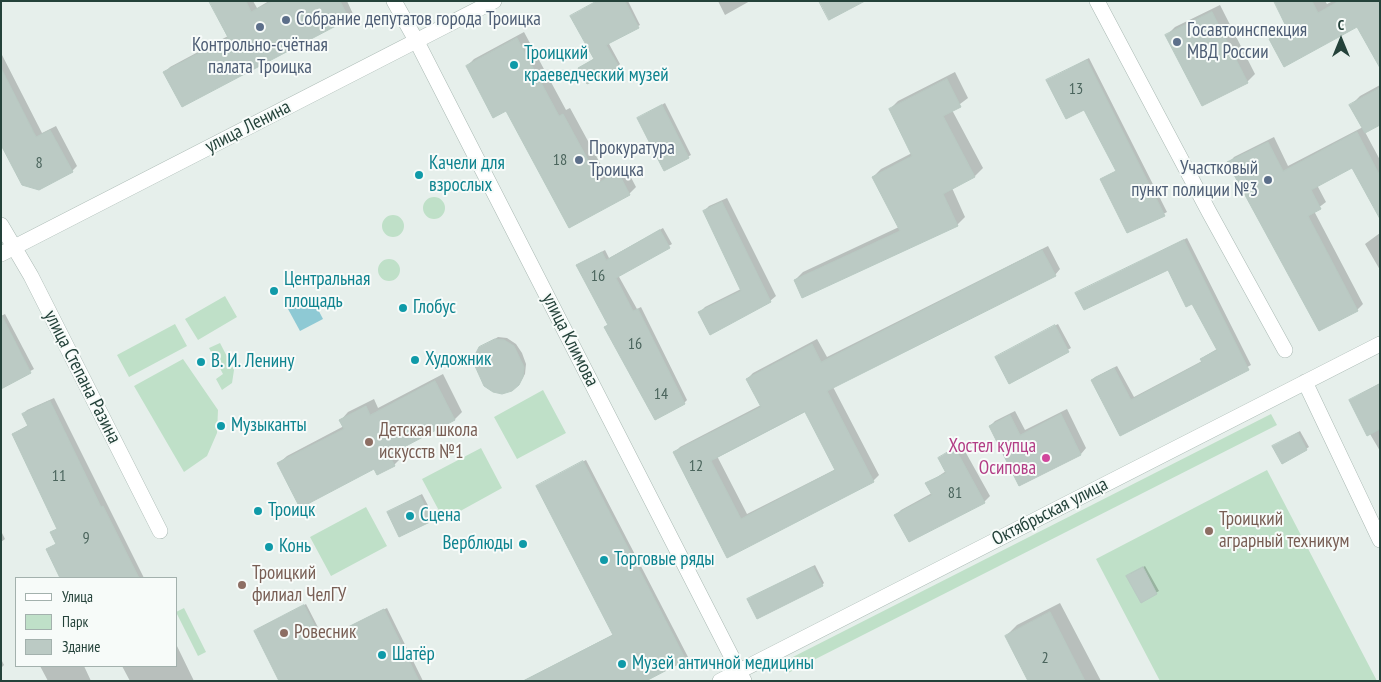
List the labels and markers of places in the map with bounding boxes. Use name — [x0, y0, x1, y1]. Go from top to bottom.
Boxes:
place label: Собрание депутатов города Троицка — [296, 9, 541, 31]
marker: Собрание депутатов города Троицка — [280, 14, 292, 26]
place label: Госавтоинспекция МВД России — [1187, 20, 1307, 64]
marker: Контрольно-счётная палата Троицка — [254, 21, 266, 33]
place label: Контрольно-счётная палата Троицка — [192, 35, 328, 79]
marker: Госавтоинспекция МВД России — [1171, 36, 1183, 48]
place label: Троицкий краеведческий музей — [524, 43, 669, 87]
marker: Троицкий краеведческий музей — [508, 59, 520, 71]
place label: Прокуратура Троицка — [589, 138, 675, 182]
place label: Качели для взрослых — [429, 153, 505, 197]
marker: Прокуратура Троицка — [573, 154, 585, 166]
place label: Участковый пункт полиции №3 — [1131, 158, 1258, 202]
marker: Качели для взрослых — [413, 169, 425, 181]
marker: Участковый пункт полиции №3 — [1262, 174, 1274, 186]
place label: Центральная площадь — [284, 269, 370, 313]
marker: Центральная площадь — [268, 285, 280, 297]
place label: Глобус — [413, 297, 456, 319]
marker: Глобус — [397, 302, 409, 314]
place label: Художник — [425, 349, 491, 371]
place label: В. И. Ленину — [211, 351, 294, 373]
marker: Художник — [409, 354, 421, 366]
marker: В. И. Ленину — [195, 356, 207, 368]
place label: Музыканты — [231, 415, 307, 437]
marker: Музыканты — [215, 420, 227, 432]
place label: Детская школа искусств №1 — [379, 420, 478, 464]
marker: Детская школа искусств №1 — [363, 436, 375, 448]
place label: Хостел купца Осипова — [949, 436, 1036, 480]
marker: Хостел купца Осипова — [1040, 452, 1052, 464]
place label: Троицк — [268, 500, 315, 522]
marker: Троицк — [252, 505, 264, 517]
place label: Сцена — [420, 505, 461, 527]
place label: Троицкий аграрный техникум — [1219, 509, 1349, 553]
marker: Сцена — [404, 510, 416, 522]
marker: Троицкий аграрный техникум — [1203, 525, 1215, 537]
place label: Верблюды — [442, 533, 513, 555]
place label: Конь — [279, 536, 311, 558]
marker: Верблюды — [517, 538, 529, 550]
marker: Конь — [263, 541, 275, 553]
place label: Торговые ряды — [614, 549, 715, 571]
marker: Торговые ряды — [598, 554, 610, 566]
place label: Троицкий филиал ЧелГУ — [252, 563, 346, 607]
marker: Троицкий филиал ЧелГУ — [236, 579, 248, 591]
place label: Ровесник — [294, 622, 356, 644]
marker: Ровесник — [278, 627, 290, 639]
place label: Шатёр — [392, 644, 435, 666]
marker: Шатёр — [376, 649, 388, 661]
place label: Музей античной медицины — [632, 653, 814, 675]
marker: Музей античной медицины — [616, 658, 628, 670]

